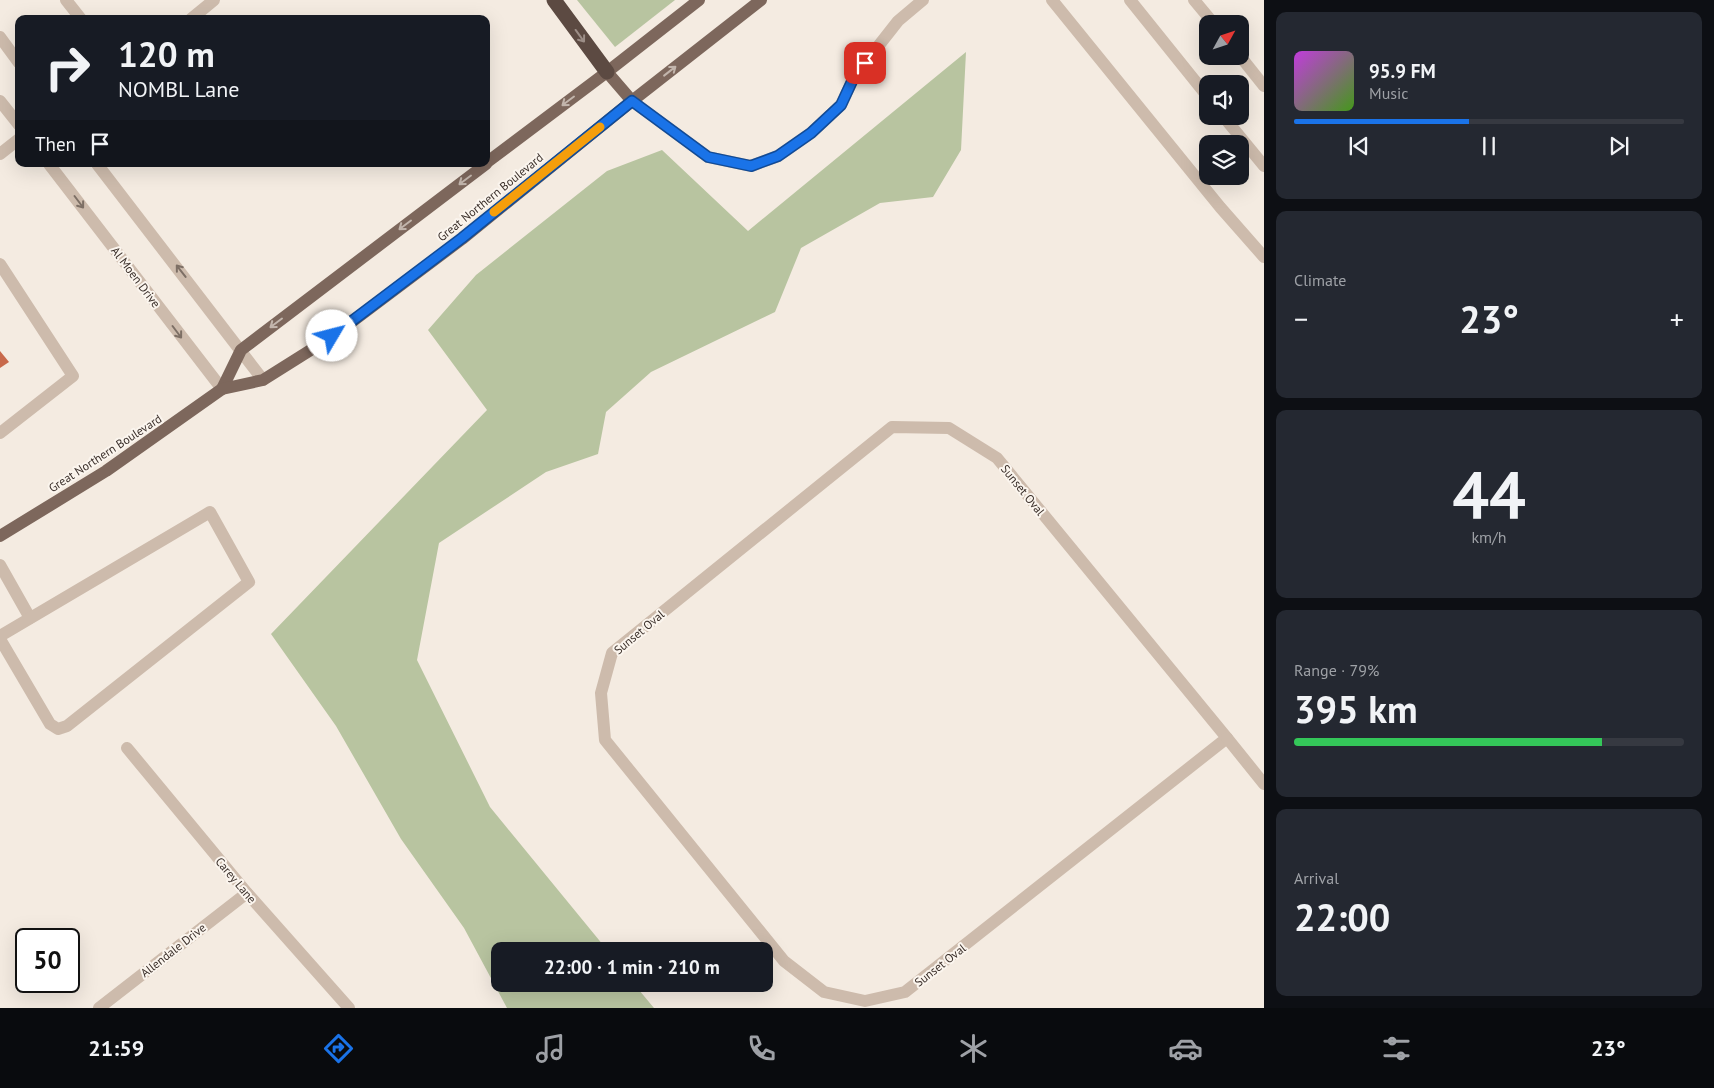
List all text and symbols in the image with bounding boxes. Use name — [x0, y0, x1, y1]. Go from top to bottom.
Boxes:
north arrow — [1199, 15, 1249, 65]
map controls — [1199, 15, 1249, 185]
one-way arrow — [575, 29, 586, 42]
text: 120 m — [118, 31, 215, 77]
icon: right — [35, 35, 100, 100]
pin — [844, 42, 886, 84]
icon: arrive — [851, 49, 879, 77]
text: 95.9 FM — [1369, 59, 1436, 83]
one-way arrow — [663, 66, 677, 76]
text: NOMBL Lane — [118, 75, 240, 103]
button: sound — [1199, 75, 1249, 125]
text: Music — [1369, 83, 1409, 103]
one-way arrow — [561, 96, 575, 106]
icon: arrive — [86, 130, 114, 158]
text: Then — [35, 132, 76, 156]
icon: previous — [1345, 132, 1373, 160]
icon: pause — [1475, 132, 1503, 160]
icon: next — [1605, 132, 1633, 160]
button: layers — [1199, 135, 1249, 185]
street label: Great Northern Boulevard — [434, 150, 546, 244]
one-way arrow — [459, 174, 472, 185]
one-way arrow — [74, 195, 85, 208]
one-way arrow — [398, 220, 412, 230]
street label: Al Moen Drive — [108, 244, 164, 310]
one-way arrow — [175, 265, 186, 278]
text: Climate — [1294, 270, 1346, 290]
text: 23° — [1459, 294, 1519, 343]
text: − — [1294, 300, 1308, 337]
text: + — [1670, 300, 1684, 337]
position arrow — [305, 309, 357, 361]
one-way arrow — [270, 318, 283, 329]
one-way arrow — [172, 325, 183, 338]
street label: Great Northern Boulevard — [46, 411, 164, 495]
text: 44 — [1452, 452, 1526, 536]
street label: Sunset Oval — [998, 462, 1048, 519]
text: km/h — [1471, 527, 1507, 547]
street label: Sunset Oval — [611, 606, 668, 657]
text: Range · 79% — [1294, 660, 1379, 680]
text: 395 km — [1294, 684, 1418, 733]
street label: Carey Lane — [212, 854, 260, 906]
text: Arrival — [1294, 868, 1339, 888]
text: 22:00 — [1294, 892, 1390, 941]
street label: Allendale Drive — [137, 920, 209, 980]
speed limit sign: 50 — [15, 928, 80, 993]
street label: Sunset Oval — [911, 940, 969, 990]
text: 22:00 · 1 min · 210 m — [544, 955, 720, 979]
icon: directions — [321, 1031, 356, 1066]
icon: music — [533, 1031, 568, 1066]
icon: phone — [744, 1031, 779, 1066]
icon: climate — [956, 1031, 991, 1066]
icon: car — [1168, 1031, 1203, 1066]
icon: filters — [1379, 1031, 1414, 1066]
text: 21:59 — [88, 1034, 144, 1062]
text: 23° — [1591, 1034, 1626, 1062]

